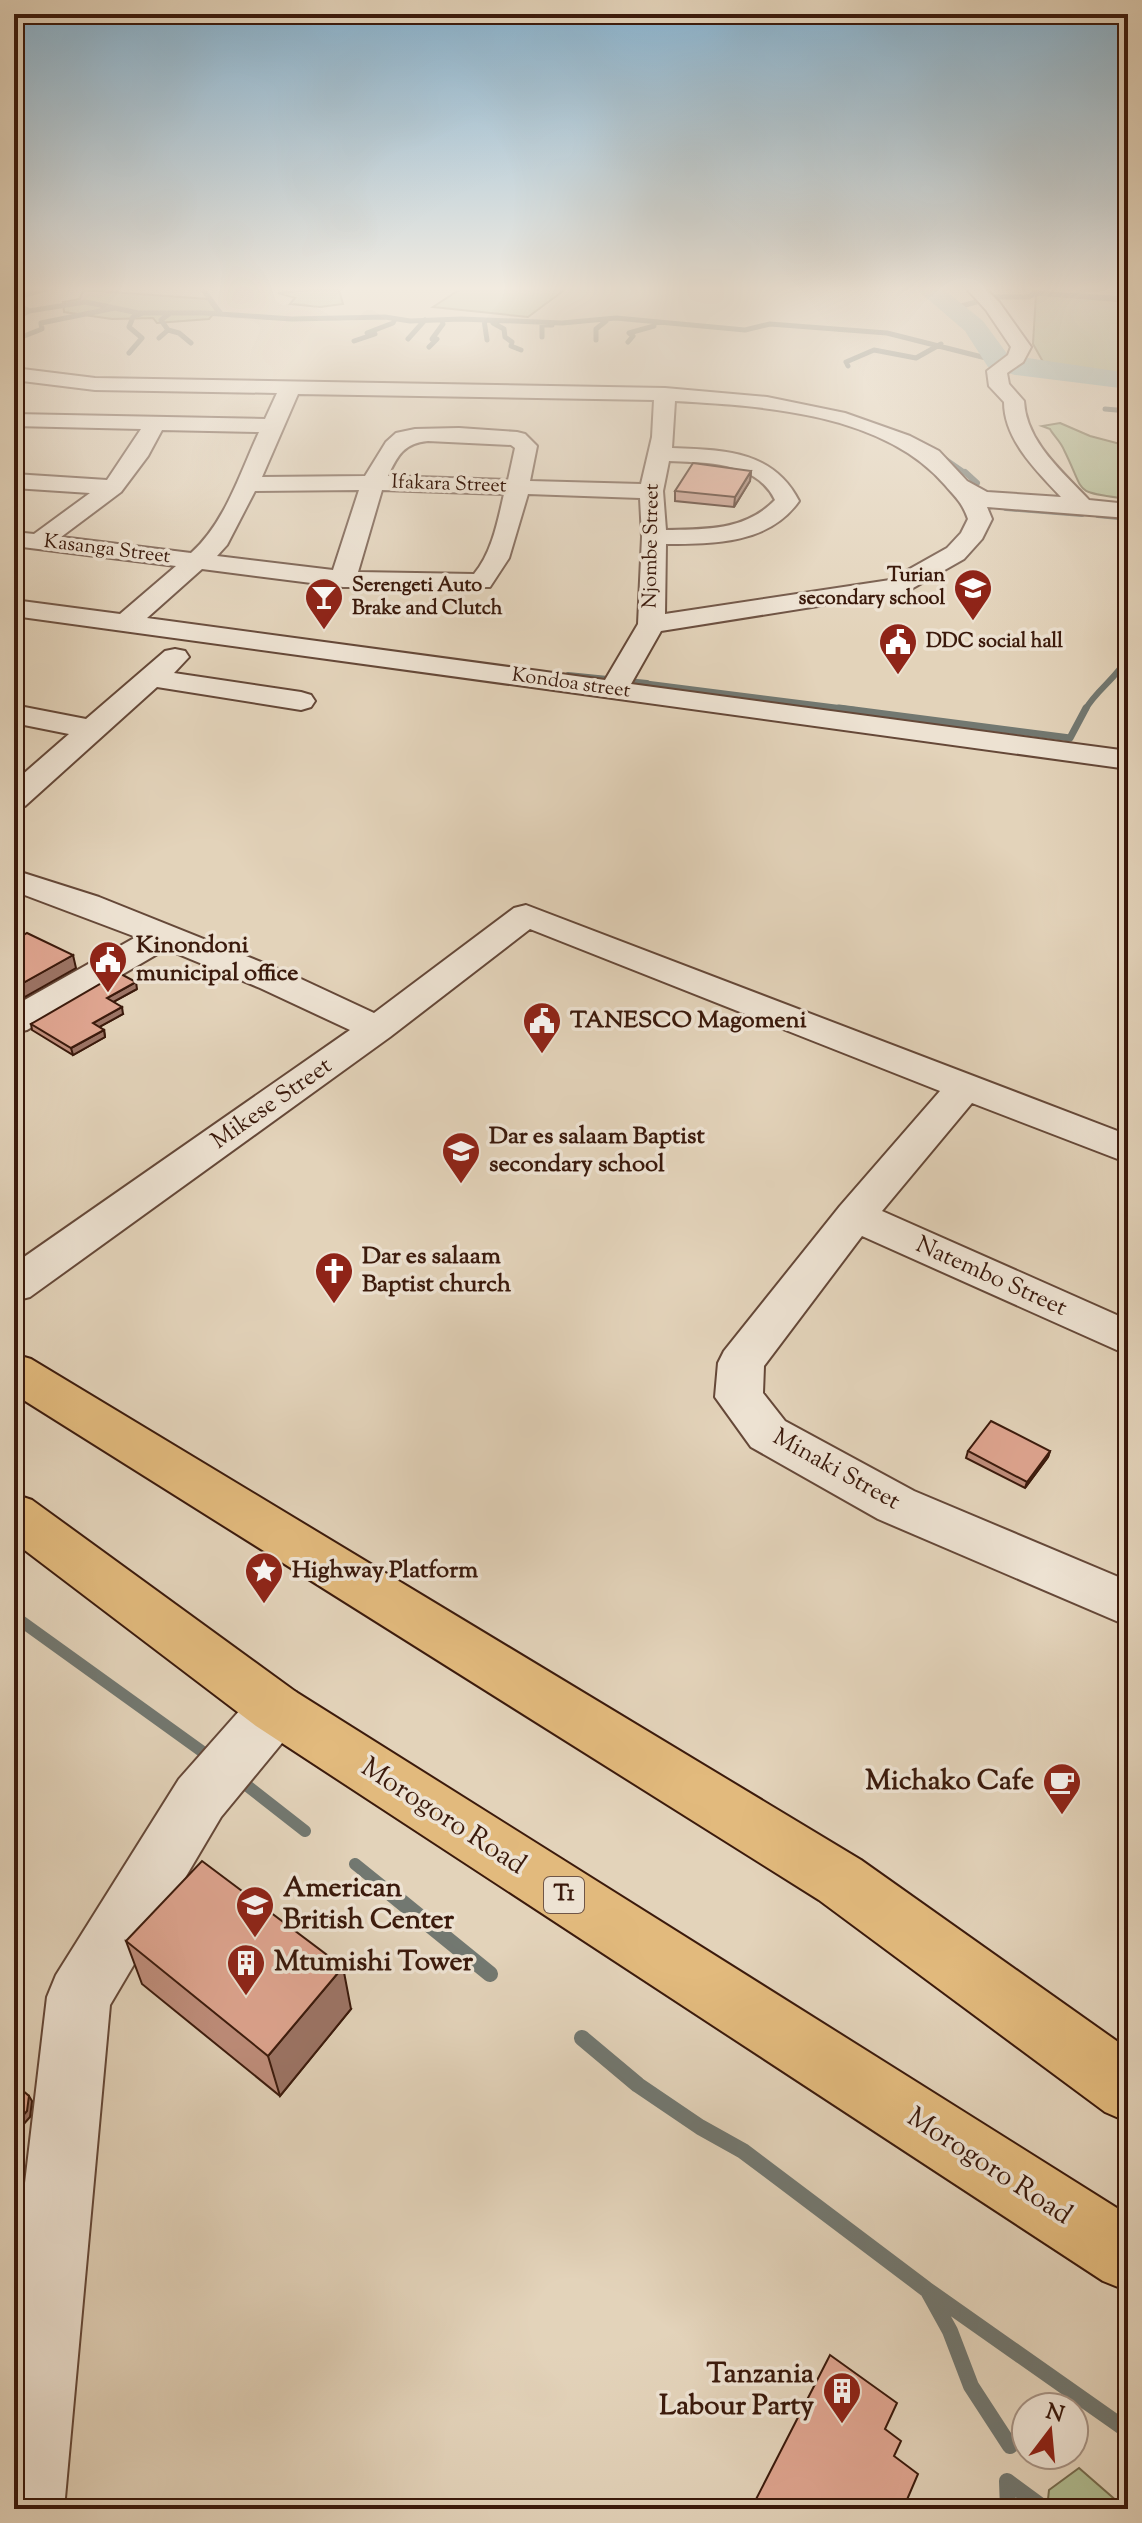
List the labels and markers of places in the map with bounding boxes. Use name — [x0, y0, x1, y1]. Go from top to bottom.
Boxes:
place label: Turian secondary school — [799, 562, 945, 614]
school or university icon: Turian secondary school — [952, 567, 994, 622]
place label: Serengeti Auto Brake and Clutch — [352, 572, 503, 624]
bar icon: Serengeti Auto Brake and Clutch — [303, 576, 345, 631]
public building icon: DDC social hall — [877, 621, 919, 676]
place label: DDC social hall — [926, 628, 1063, 657]
place label: Kinondoni municipal office — [136, 929, 299, 991]
public building icon: Kinondoni municipal office — [87, 939, 129, 994]
public building icon: TANESCO Magomeni — [521, 1000, 563, 1055]
place label: TANESCO Magomeni — [570, 1004, 807, 1038]
place label: Dar es salaam Baptist secondary school — [489, 1120, 705, 1182]
school or university icon: Dar es salaam Baptist secondary school — [440, 1130, 482, 1185]
place label: Dar es salaam Baptist church — [362, 1240, 512, 1302]
church icon: Dar es salaam Baptist church — [313, 1250, 355, 1305]
place icon: Highway Platform — [243, 1550, 285, 1605]
place label: Highway Platform — [292, 1554, 478, 1588]
cafe icon: Michako Cafe — [1041, 1761, 1083, 1816]
place label: Michako Cafe — [865, 1762, 1034, 1802]
place label: American British Center — [283, 1869, 455, 1941]
school or university icon: American British Center — [234, 1884, 276, 1939]
building icon: Mtumishi Tower — [225, 1942, 267, 1997]
place label: Mtumishi Tower — [274, 1943, 474, 1983]
place label: Tanzania Labour Party — [659, 2355, 814, 2427]
building icon: Tanzania Labour Party — [821, 2370, 863, 2425]

